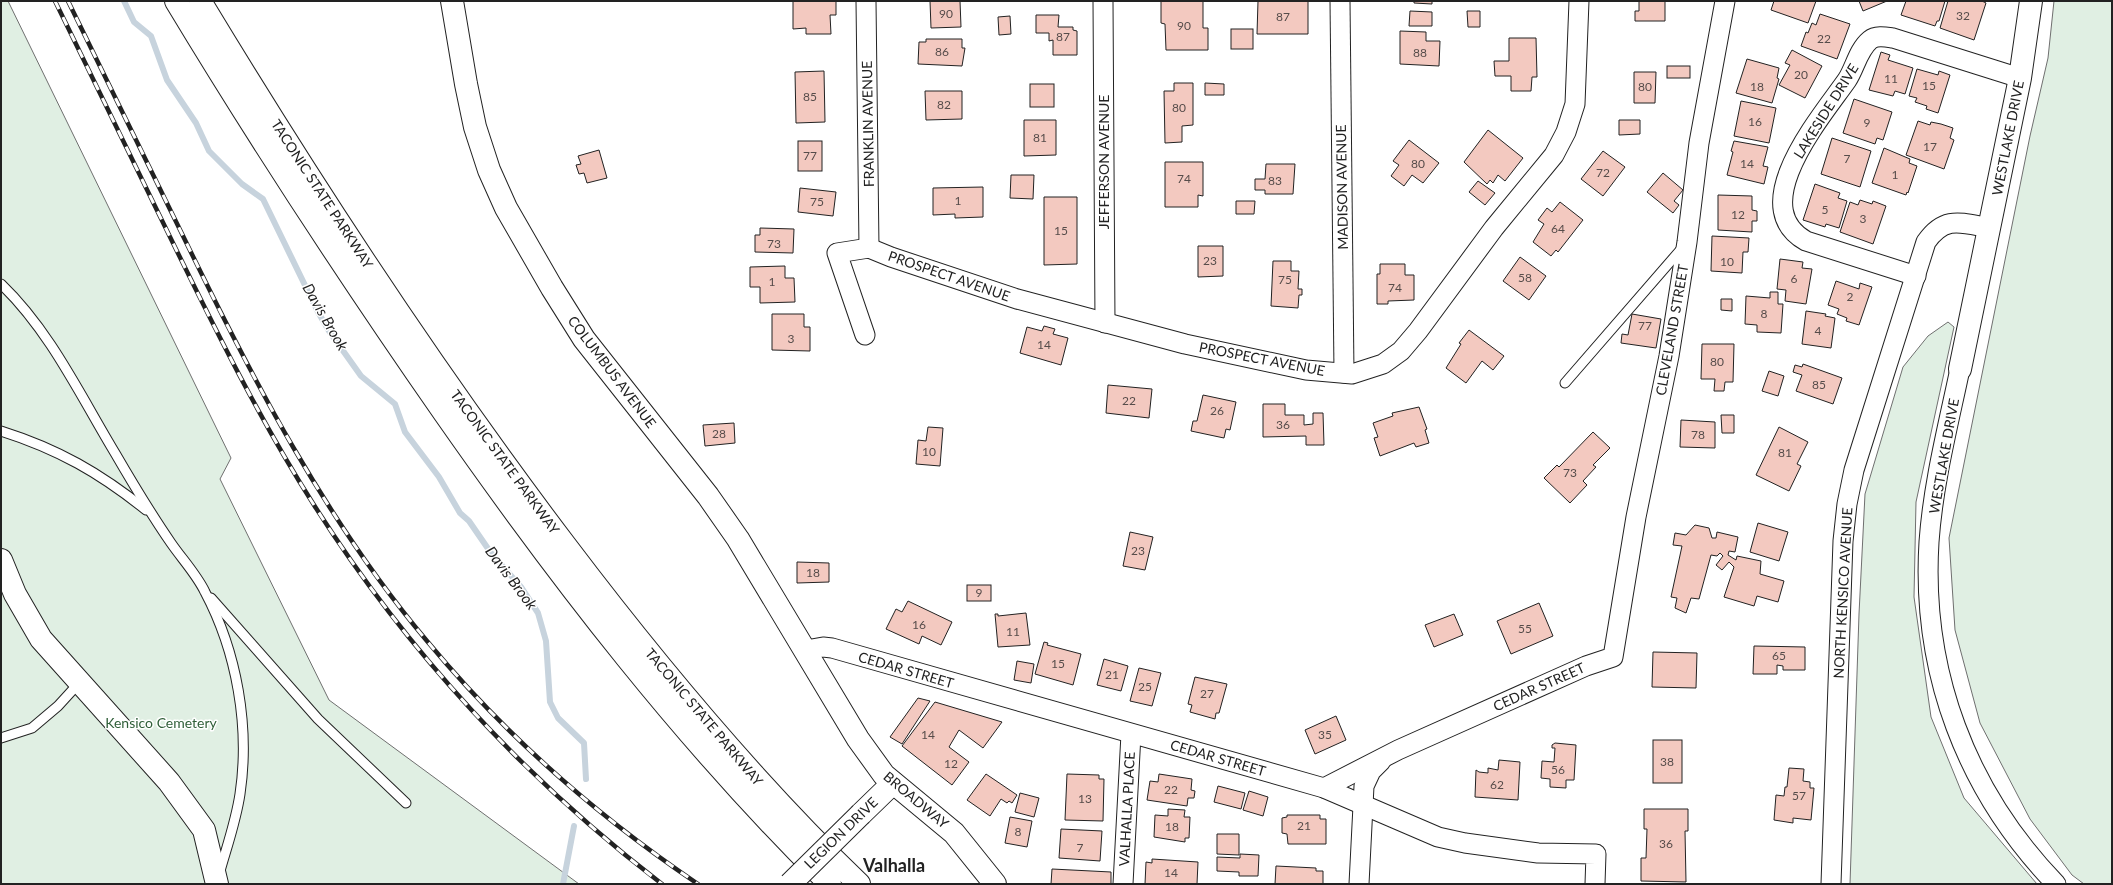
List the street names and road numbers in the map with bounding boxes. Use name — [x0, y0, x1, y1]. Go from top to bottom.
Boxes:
street label: LAKESIDE DRIVE — [1790, 60, 1862, 161]
street label: FRANKLIN AVENUE — [858, 61, 877, 187]
street label: WESTLAKE DRIVE — [1988, 79, 2027, 197]
street label: JEFFERSON AVENUE — [1095, 95, 1112, 229]
street label: TACONIC STATE PARKWAY — [268, 116, 377, 272]
street label: MADISON AVENUE — [1332, 124, 1351, 250]
street label: PROSPECT AVENUE — [886, 247, 1012, 304]
street label: CLEVELAND STREET — [1652, 262, 1692, 397]
street label: COLUMBUS AVENUE — [565, 312, 660, 431]
street label: PROSPECT AVENUE — [1198, 338, 1326, 379]
street label: TACONIC STATE PARKWAY — [447, 386, 564, 537]
street label: WESTLAKE DRIVE — [1925, 397, 1962, 515]
street label: NORTH KENSICO AVENUE — [1830, 507, 1855, 679]
street label: TACONIC STATE PARKWAY — [642, 645, 767, 789]
street label: CEDAR STREET — [856, 648, 957, 691]
street label: CEDAR STREET — [1490, 658, 1588, 714]
street label: CEDAR STREET — [1168, 736, 1269, 779]
street label: VALHALLA PLACE — [1115, 751, 1138, 867]
street label: BROADWAY — [880, 767, 953, 832]
street label: LEGION DRIVE — [800, 793, 881, 872]

